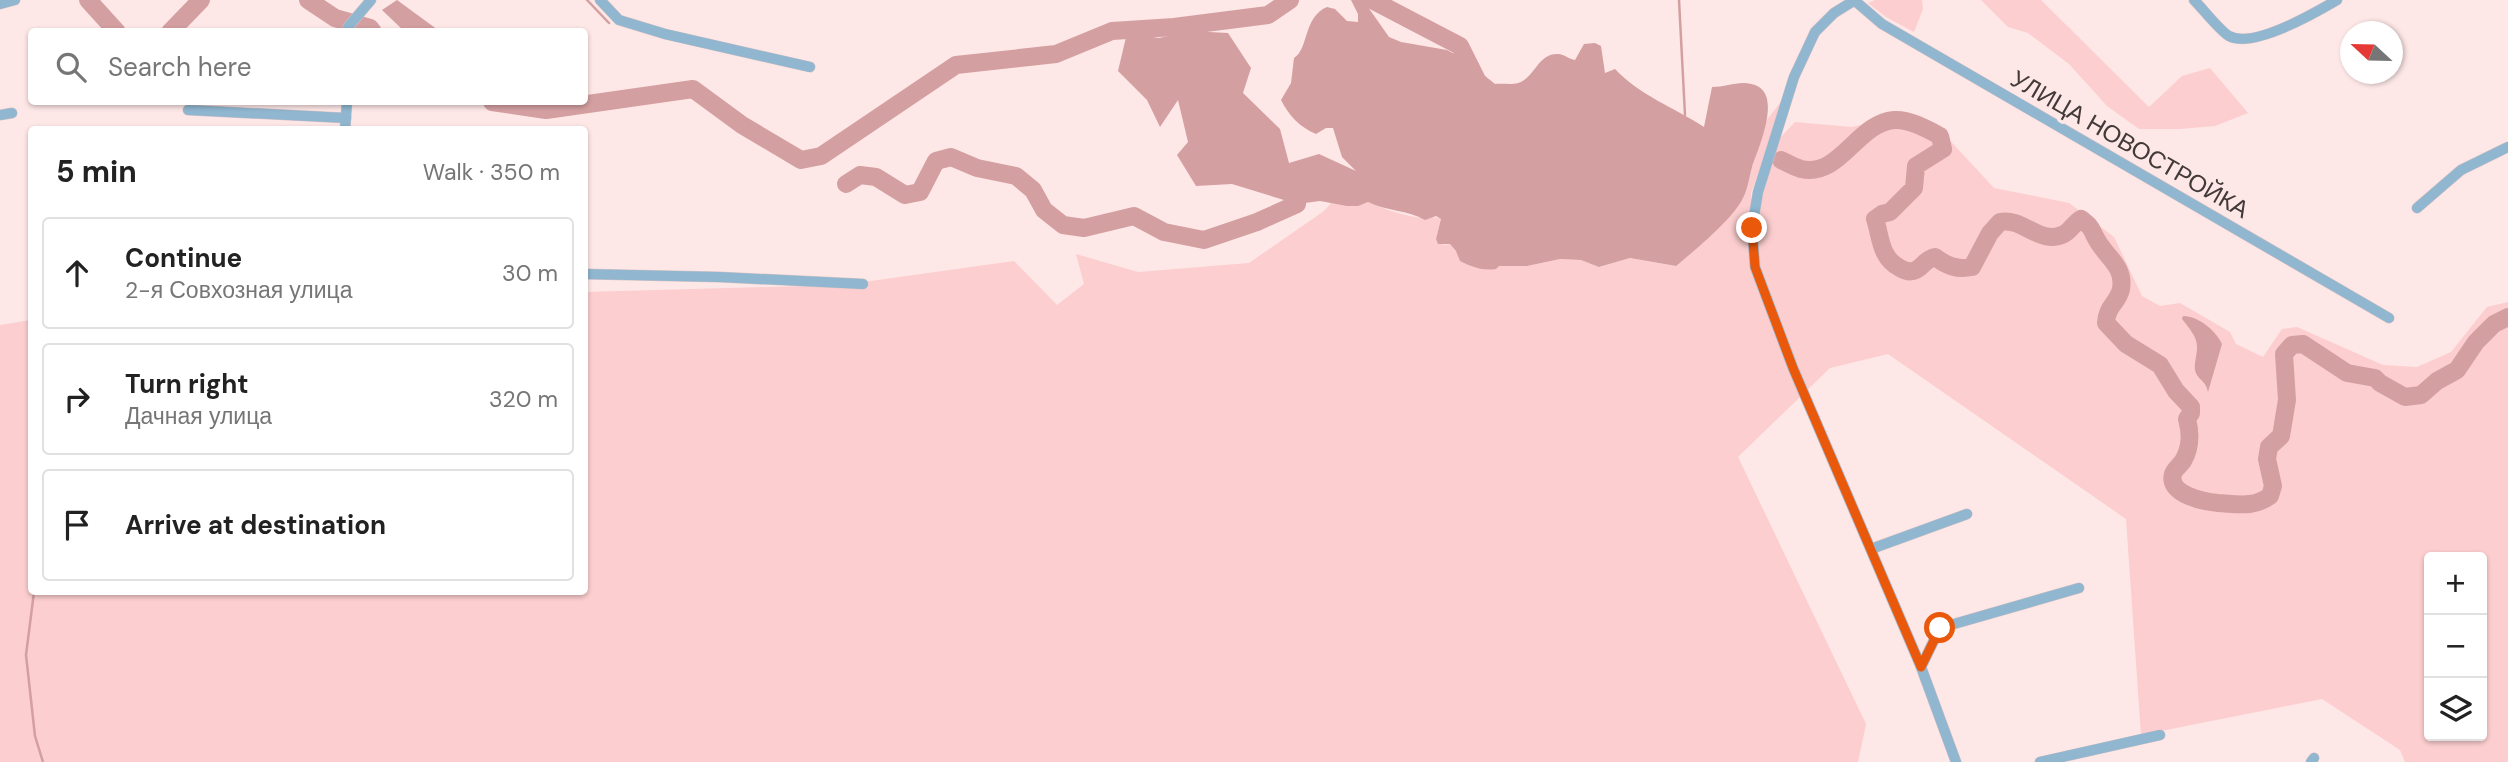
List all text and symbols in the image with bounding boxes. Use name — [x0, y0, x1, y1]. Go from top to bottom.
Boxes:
north arrow — [2340, 21, 2403, 84]
search box — [28, 28, 588, 105]
icon: search — [52, 48, 90, 86]
text: Search here — [108, 50, 251, 84]
street label: УЛИЦА НОВОСТРОЙКА — [2005, 63, 2255, 225]
text: 5 min — [56, 152, 137, 191]
text: Walk · 350 m — [423, 157, 560, 187]
route end — [1736, 212, 1767, 243]
text: Continue — [125, 241, 242, 275]
icon: ahead — [58, 254, 96, 292]
text: 30 m — [502, 258, 558, 288]
text: 2-я Совхозная улица — [125, 275, 353, 305]
text: Turn right — [125, 367, 249, 401]
icon: right — [58, 380, 96, 418]
text: 320 m — [489, 384, 558, 414]
text: Дачная улица — [125, 401, 272, 431]
icon: arrive — [58, 506, 96, 544]
text: Arrive at destination — [125, 508, 386, 542]
map controls — [2424, 552, 2487, 741]
button: + — [2424, 552, 2487, 615]
route start — [1924, 612, 1955, 643]
button: − — [2424, 615, 2487, 678]
button: layers — [2424, 678, 2487, 741]

